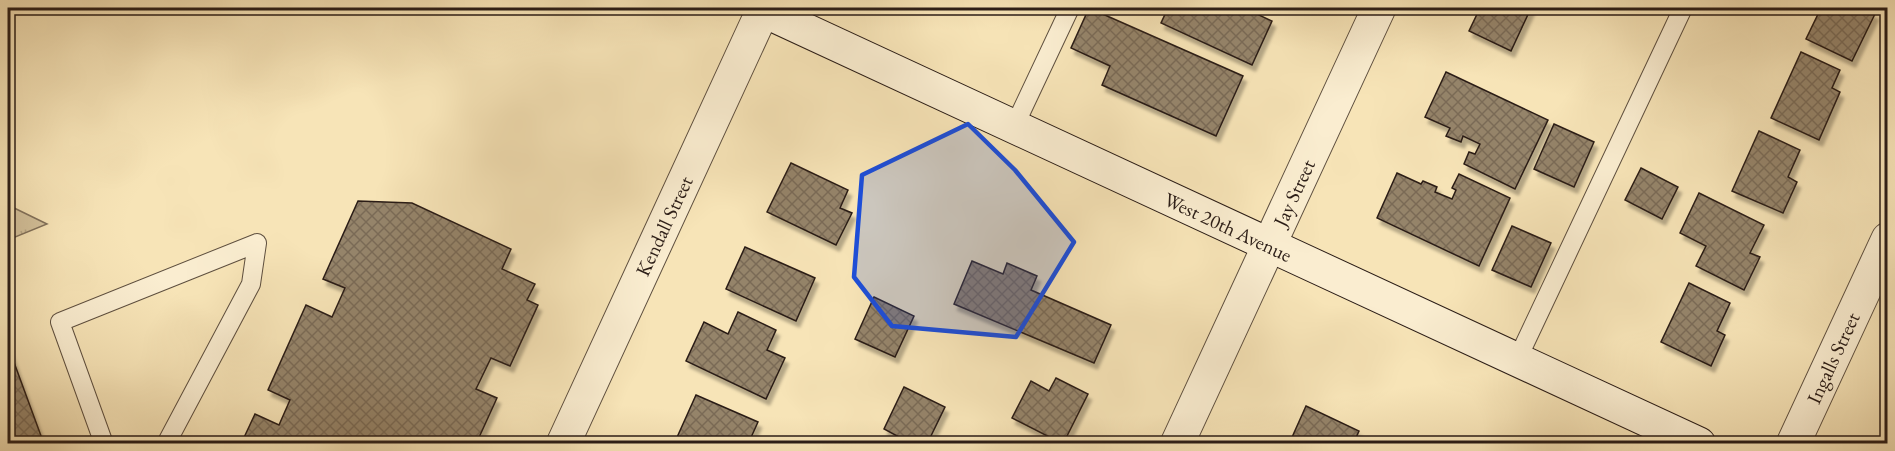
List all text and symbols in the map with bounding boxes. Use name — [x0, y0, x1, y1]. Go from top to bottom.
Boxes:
street label: Jay Street — [1266, 155, 1321, 233]
street label: Kendall Street — [629, 171, 699, 280]
street label: West 20th Avenue — [1160, 186, 1296, 268]
street label: Ingalls Street — [1800, 307, 1866, 408]

